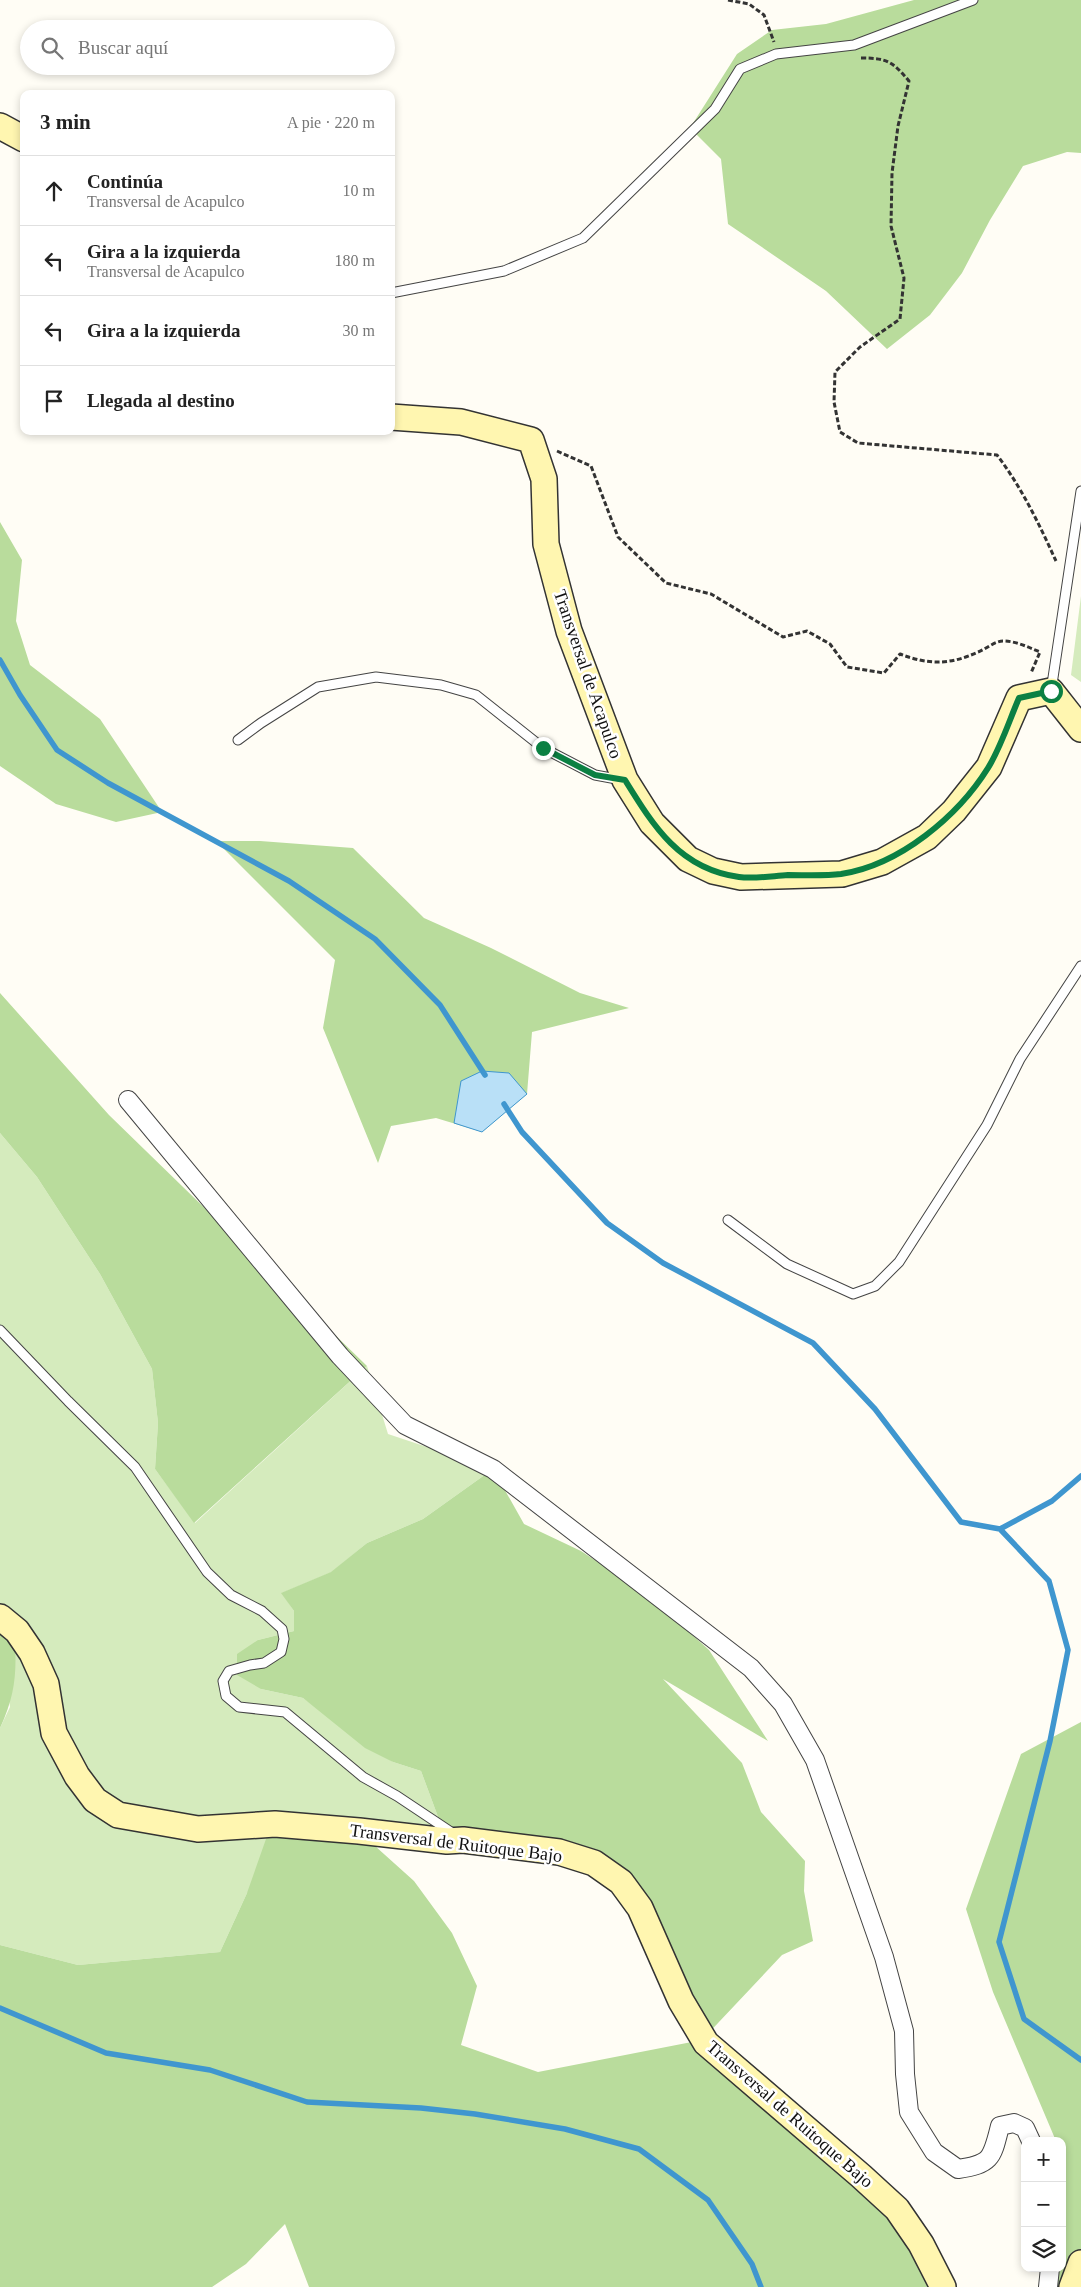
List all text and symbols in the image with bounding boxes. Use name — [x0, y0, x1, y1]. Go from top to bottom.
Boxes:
search box — [20, 20, 395, 75]
icon: search — [38, 34, 66, 62]
text: Buscar aquí — [78, 37, 168, 58]
text: 3 min — [40, 110, 91, 134]
text: A pie · 220 m — [287, 114, 375, 131]
text: Continúa — [87, 171, 163, 192]
icon: ahead — [40, 177, 68, 205]
text: 10 m — [343, 182, 375, 199]
text: Transversal de Acapulco — [87, 193, 245, 210]
text: Gira a la izquierda — [87, 241, 241, 262]
icon: left — [40, 247, 68, 275]
text: 180 m — [335, 252, 375, 269]
text: Transversal de Acapulco — [87, 263, 245, 280]
icon: left — [40, 317, 68, 345]
text: Gira a la izquierda — [87, 320, 241, 341]
text: 30 m — [343, 322, 375, 339]
icon: arrive — [40, 387, 68, 415]
text: Llegada al destino — [87, 390, 235, 411]
street label: Transversal de Acapulco — [550, 587, 626, 761]
route start — [1040, 680, 1063, 703]
route end — [532, 737, 555, 760]
street label: Transversal de Ruitoque Bajo — [349, 1820, 563, 1866]
street label: Transversal de Ruitoque Bajo — [703, 2036, 877, 2192]
map controls — [1021, 2137, 1066, 2272]
button: + — [1021, 2137, 1066, 2182]
button: − — [1021, 2182, 1066, 2227]
button: layers — [1021, 2227, 1066, 2272]

